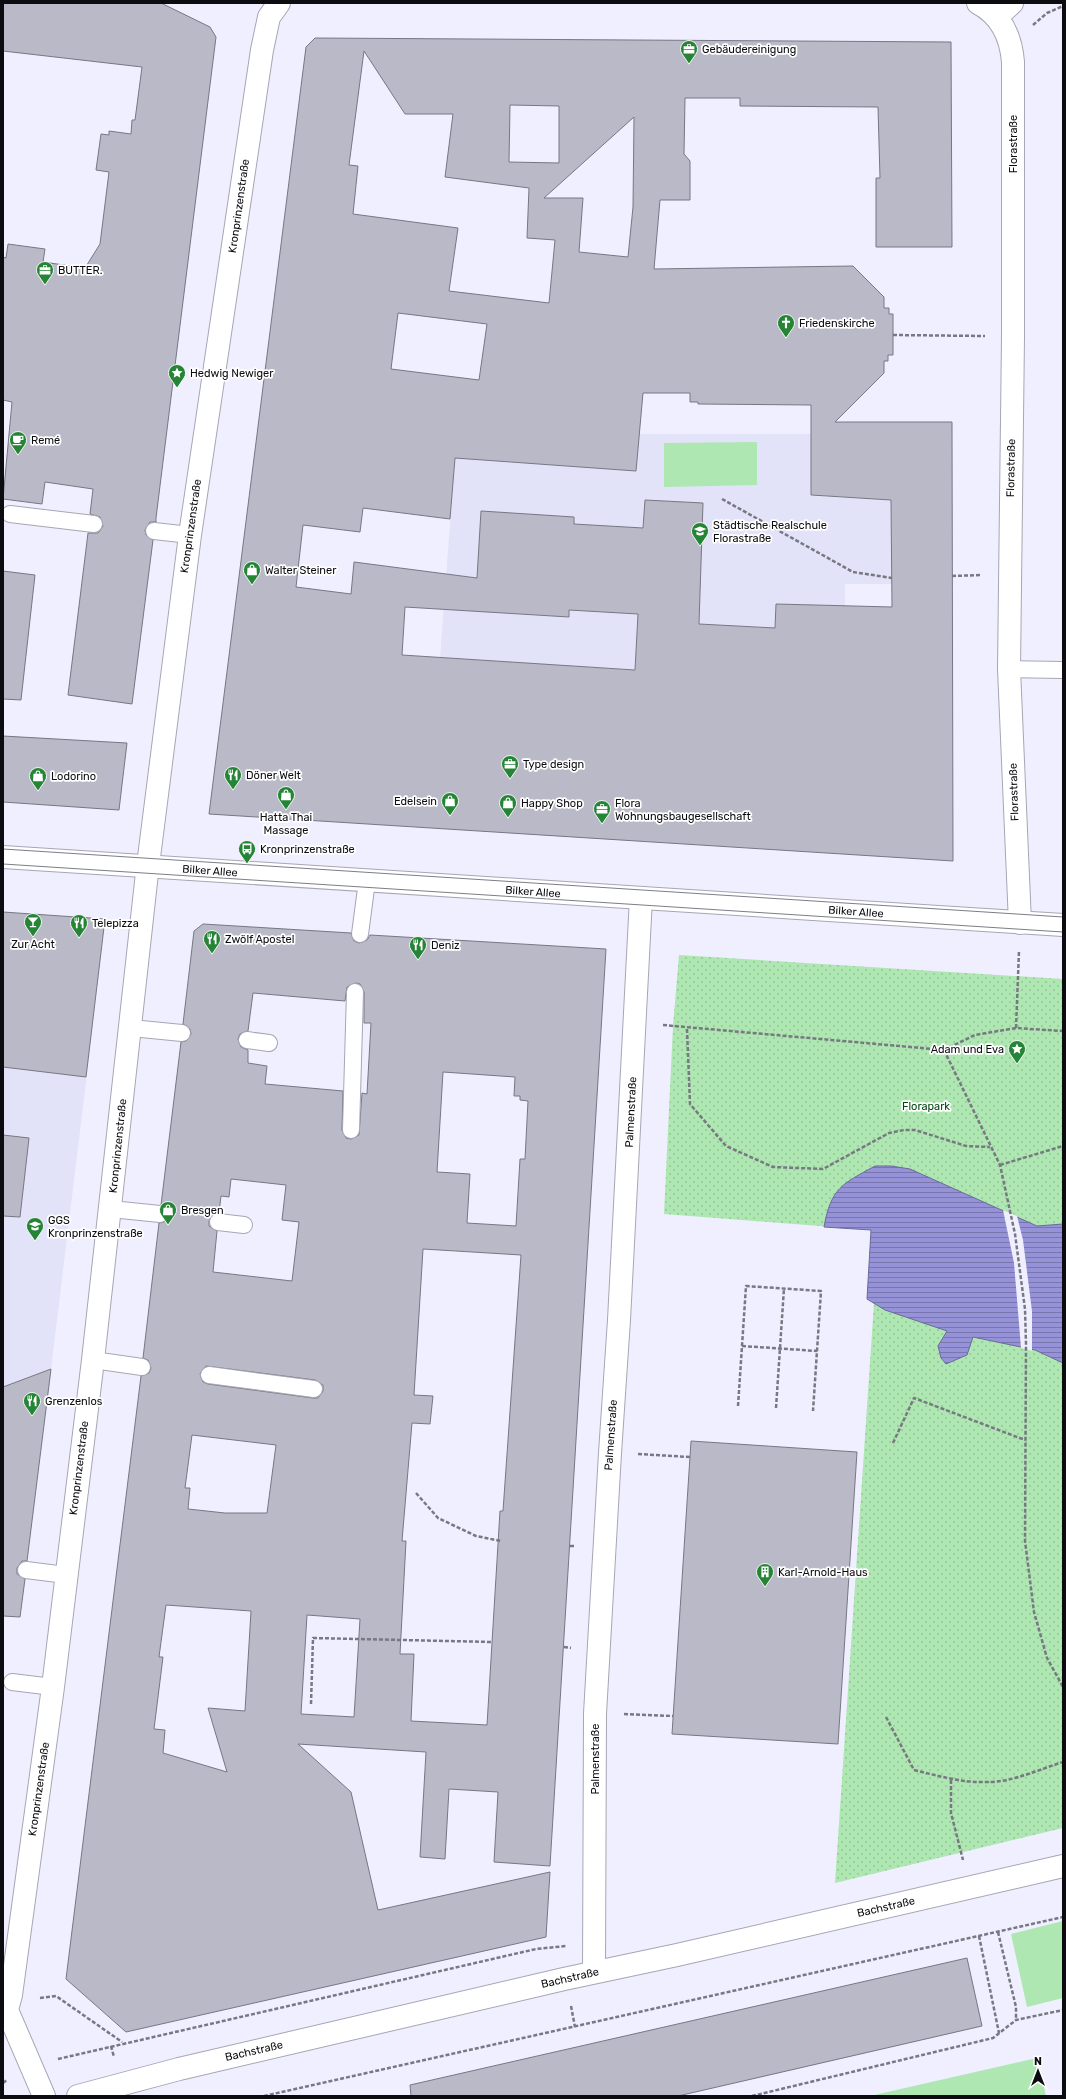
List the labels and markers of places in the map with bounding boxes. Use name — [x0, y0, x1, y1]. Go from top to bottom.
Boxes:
office icon: Gebäudereinigung — [679, 39, 699, 64]
place label: Gebäudereinigung — [702, 43, 796, 56]
office icon: BUTTER. — [35, 260, 55, 285]
place label: BUTTER. — [58, 264, 103, 277]
church icon: Friedenskirche — [776, 313, 796, 338]
place label: Friedenskirche — [799, 317, 875, 330]
place icon: Hedwig Newiger — [167, 363, 187, 388]
place label: Hedwig Newiger — [190, 367, 274, 380]
cafe icon: Remé — [8, 430, 28, 455]
place label: Remé — [31, 434, 60, 447]
place label: Städtische Realschule Florastraße — [713, 519, 827, 545]
school or university icon: Städtische Realschule Florastraße — [690, 521, 710, 546]
shop icon: Walter Steiner — [242, 560, 262, 585]
place label: Walter Steiner — [265, 564, 337, 577]
office icon: Type design — [500, 754, 520, 779]
place label: Type design — [523, 758, 584, 771]
restaurant icon: Döner Welt — [223, 765, 243, 790]
shop icon: Lodorino — [28, 766, 48, 791]
place label: Döner Welt — [246, 769, 302, 782]
place label: Lodorino — [51, 770, 96, 783]
shop icon: Hatta Thai Massage — [276, 785, 296, 810]
shop icon: Edelsein — [440, 791, 460, 816]
shop icon: Happy Shop — [498, 793, 518, 818]
place label: Edelsein — [394, 795, 437, 808]
place label: Happy Shop — [521, 797, 583, 810]
place label: Flora Wohnungsbaugesellschaft — [615, 797, 751, 823]
office icon: Flora Wohnungsbaugesellschaft — [592, 799, 612, 824]
place label: Hatta Thai Massage — [260, 811, 312, 837]
bus stop icon: Kronprinzenstraße — [237, 839, 257, 864]
place label: Kronprinzenstraße — [260, 843, 355, 856]
bar icon: Zur Acht — [23, 912, 43, 937]
restaurant icon: Telepizza — [69, 913, 89, 938]
place label: Telepizza — [92, 917, 139, 930]
restaurant icon: Zwölf Apostel — [202, 929, 222, 954]
place label: Zwölf Apostel — [225, 933, 294, 946]
restaurant icon: Deniz — [408, 935, 428, 960]
place label: Zur Acht — [11, 938, 56, 951]
place label: Deniz — [431, 939, 460, 952]
place icon: Adam und Eva — [1007, 1039, 1027, 1064]
place label: Adam und Eva — [931, 1043, 1004, 1056]
shop icon: Bresgen — [158, 1200, 178, 1225]
place label: Bresgen — [181, 1204, 224, 1217]
place label: GGS Kronprinzenstraße — [48, 1214, 143, 1240]
school or university icon: GGS Kronprinzenstraße — [25, 1216, 45, 1241]
restaurant icon: Grenzenlos — [22, 1391, 42, 1416]
place label: Grenzenlos — [45, 1395, 103, 1408]
building icon: Karl-Arnold-Haus — [755, 1562, 775, 1587]
place label: Karl-Arnold-Haus — [778, 1566, 868, 1579]

